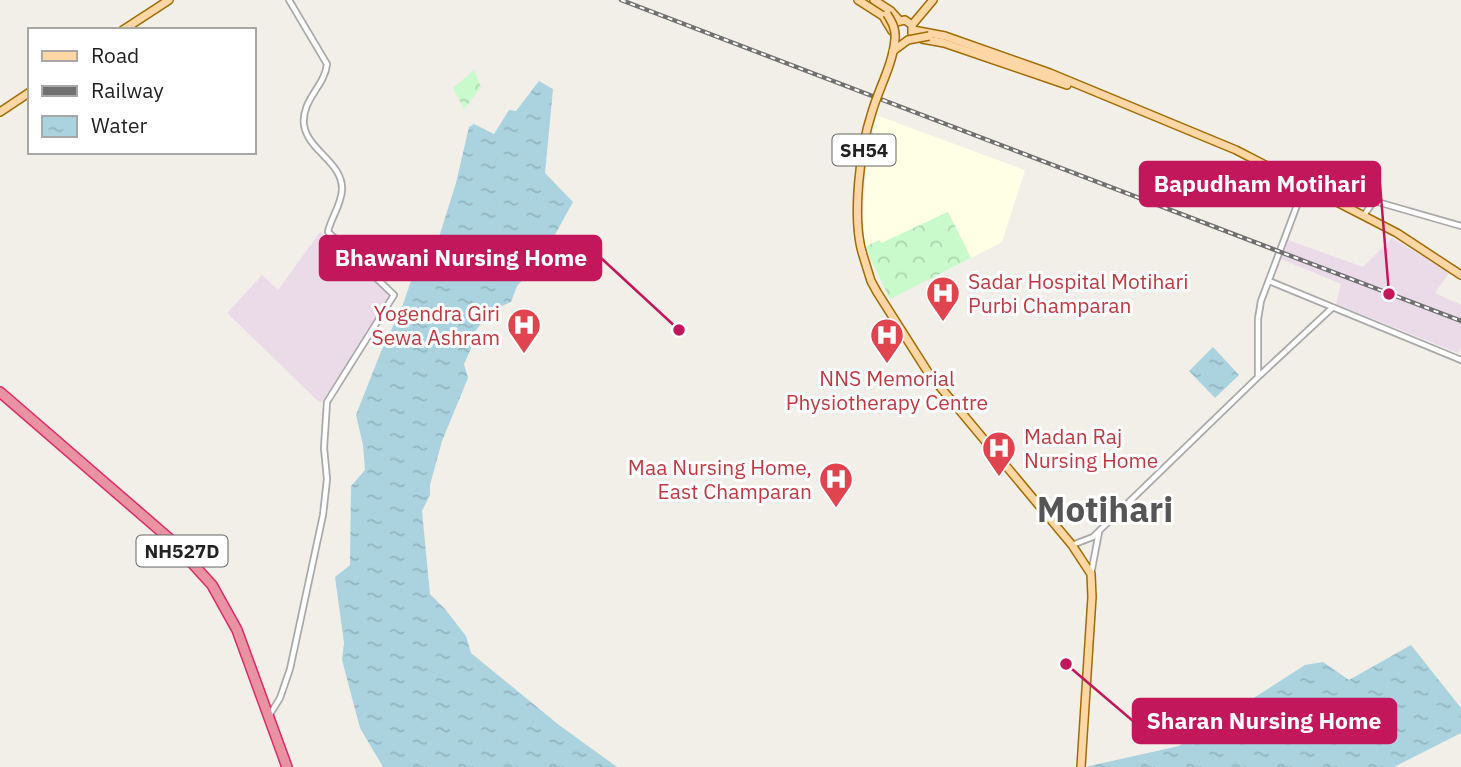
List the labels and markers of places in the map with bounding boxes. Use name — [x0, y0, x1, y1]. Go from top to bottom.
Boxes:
callout: Bapudham Motihari — [1140, 162, 1380, 206]
callout: Bhawani Nursing Home — [320, 236, 601, 280]
place label: Sadar Hospital Motihari Purbi Champaran — [968, 267, 1189, 319]
hospital icon: Sadar Hospital Motihari Purbi Champaran — [924, 274, 962, 323]
place label: Yogendra Giri Sewa Ashram — [371, 299, 500, 351]
hospital icon: Yogendra Giri Sewa Ashram — [505, 306, 543, 355]
hospital icon: NNS Memorial Physiotherapy Centre — [868, 316, 906, 365]
place label: NNS Memorial Physiotherapy Centre — [786, 364, 988, 416]
place label: Madan Raj Nursing Home — [1024, 422, 1158, 474]
hospital icon: Madan Raj Nursing Home — [980, 429, 1018, 478]
place label: Maa Nursing Home, East Champaran — [628, 453, 812, 505]
hospital icon: Maa Nursing Home, East Champaran — [817, 460, 855, 509]
callout: Sharan Nursing Home — [1133, 699, 1396, 743]

